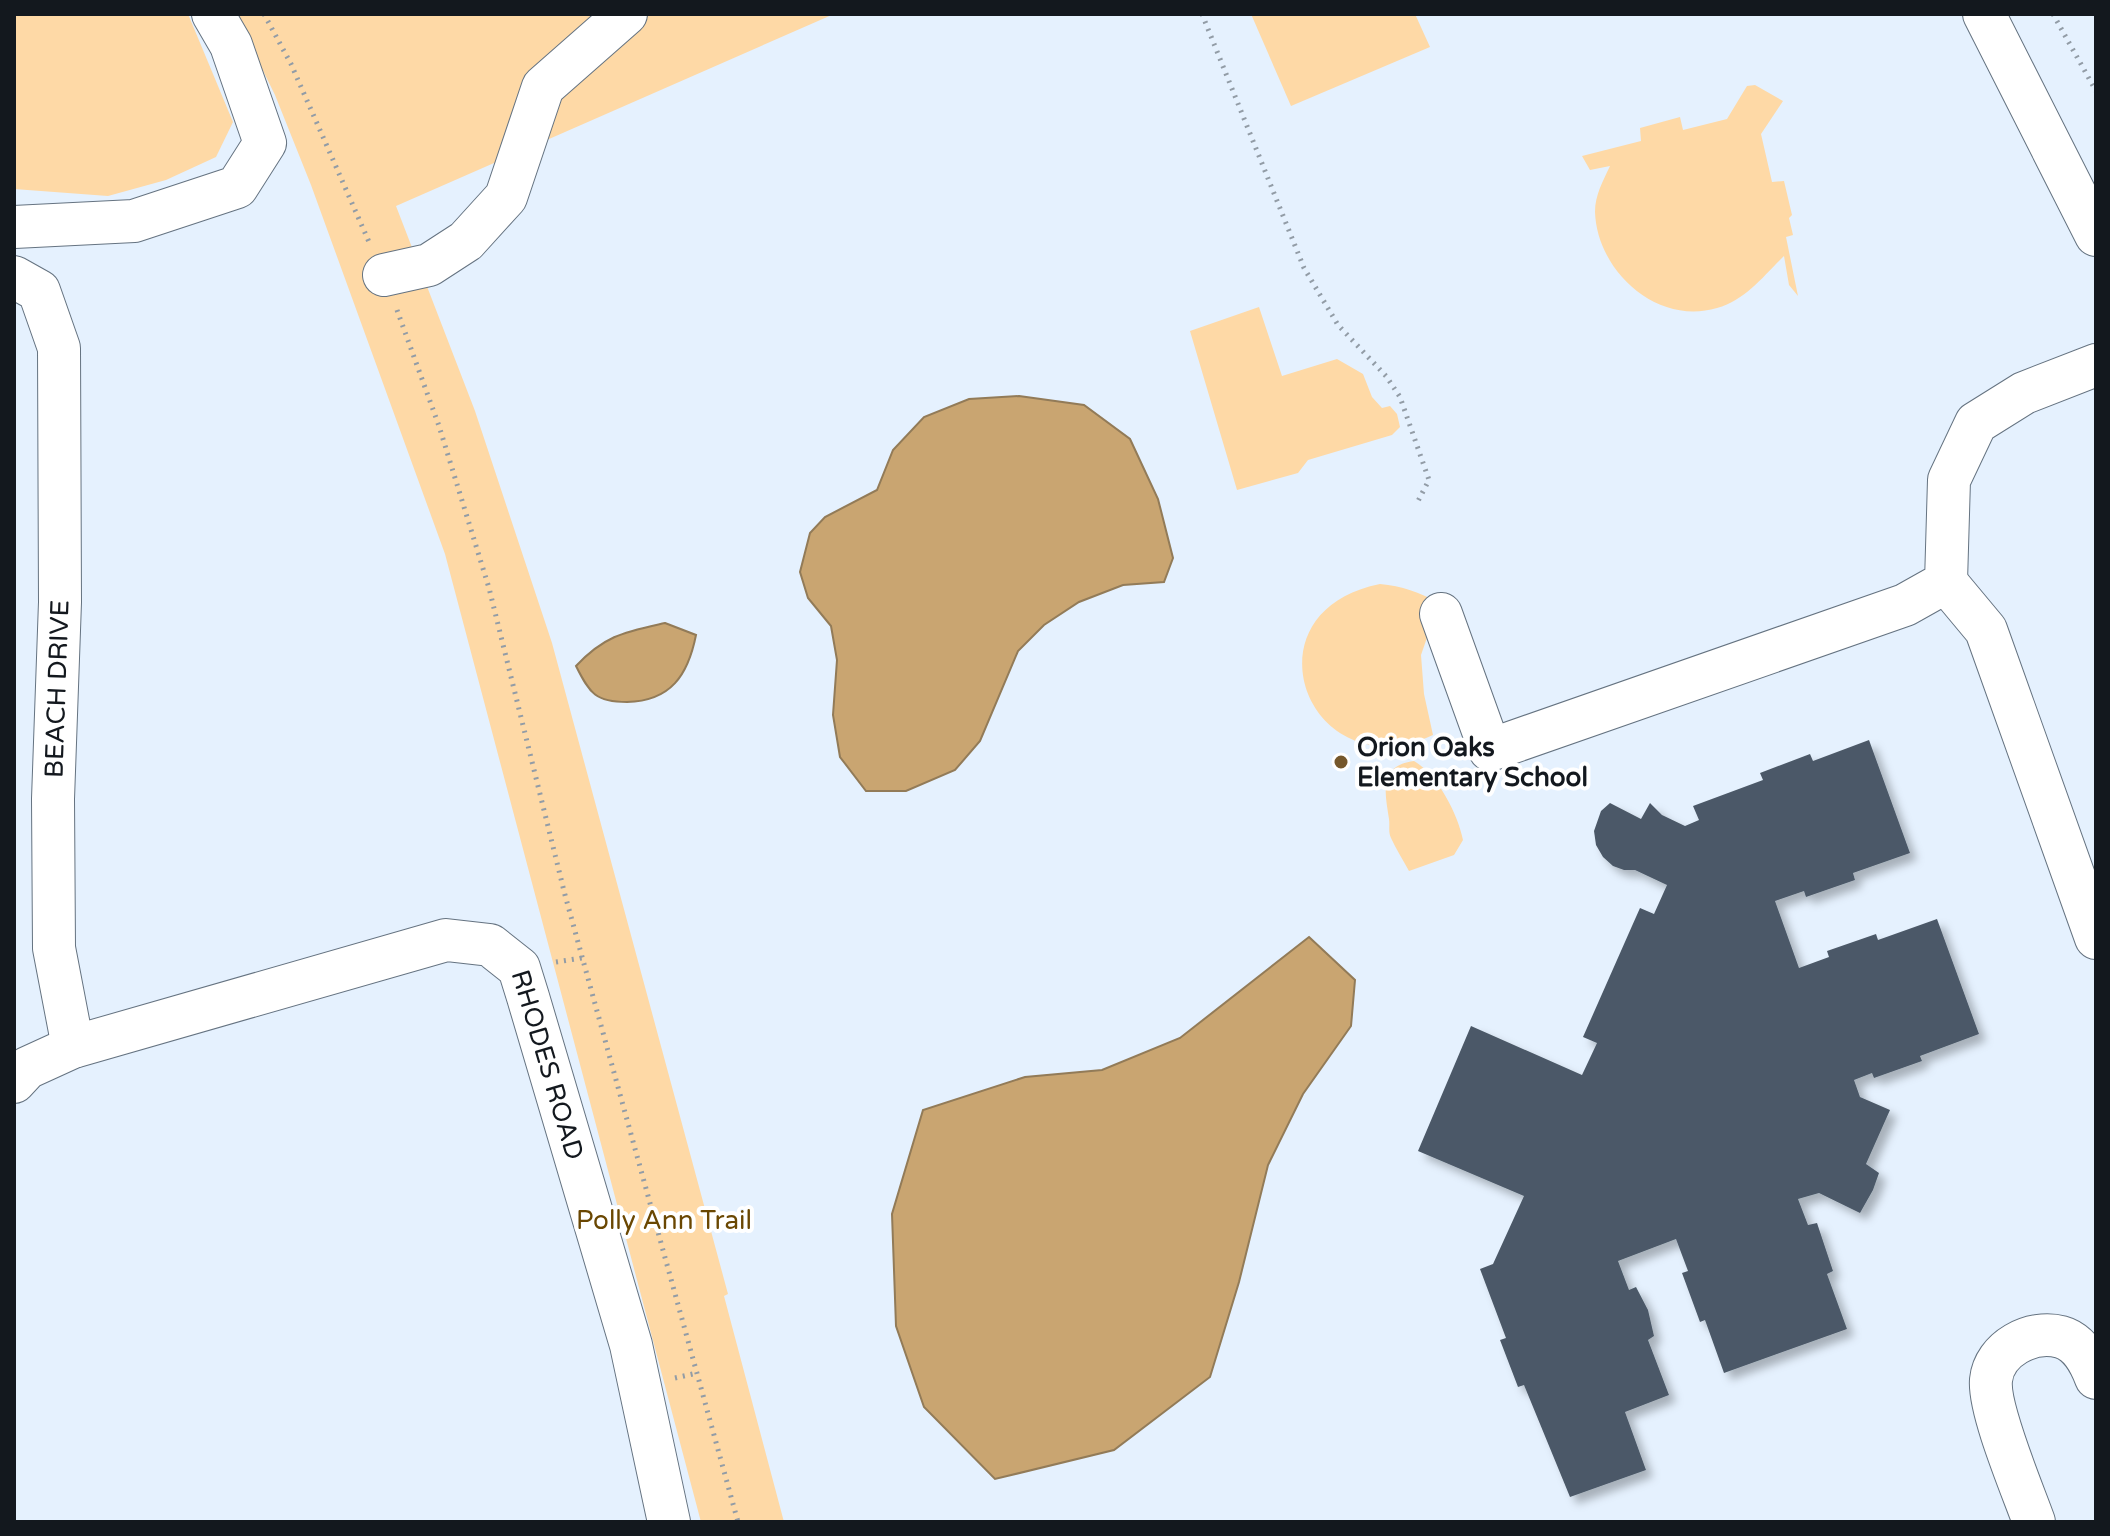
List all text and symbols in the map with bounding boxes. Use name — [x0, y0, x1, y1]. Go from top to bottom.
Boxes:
street label: BEACH DRIVE — [38, 599, 76, 779]
place label: Orion Oaks Elementary School — [1357, 732, 1588, 793]
marker: Orion Oaks Elementary School — [1332, 753, 1350, 771]
street label: RHODES ROAD — [505, 966, 591, 1163]
park label: Polly Ann Trail — [576, 1205, 752, 1236]

